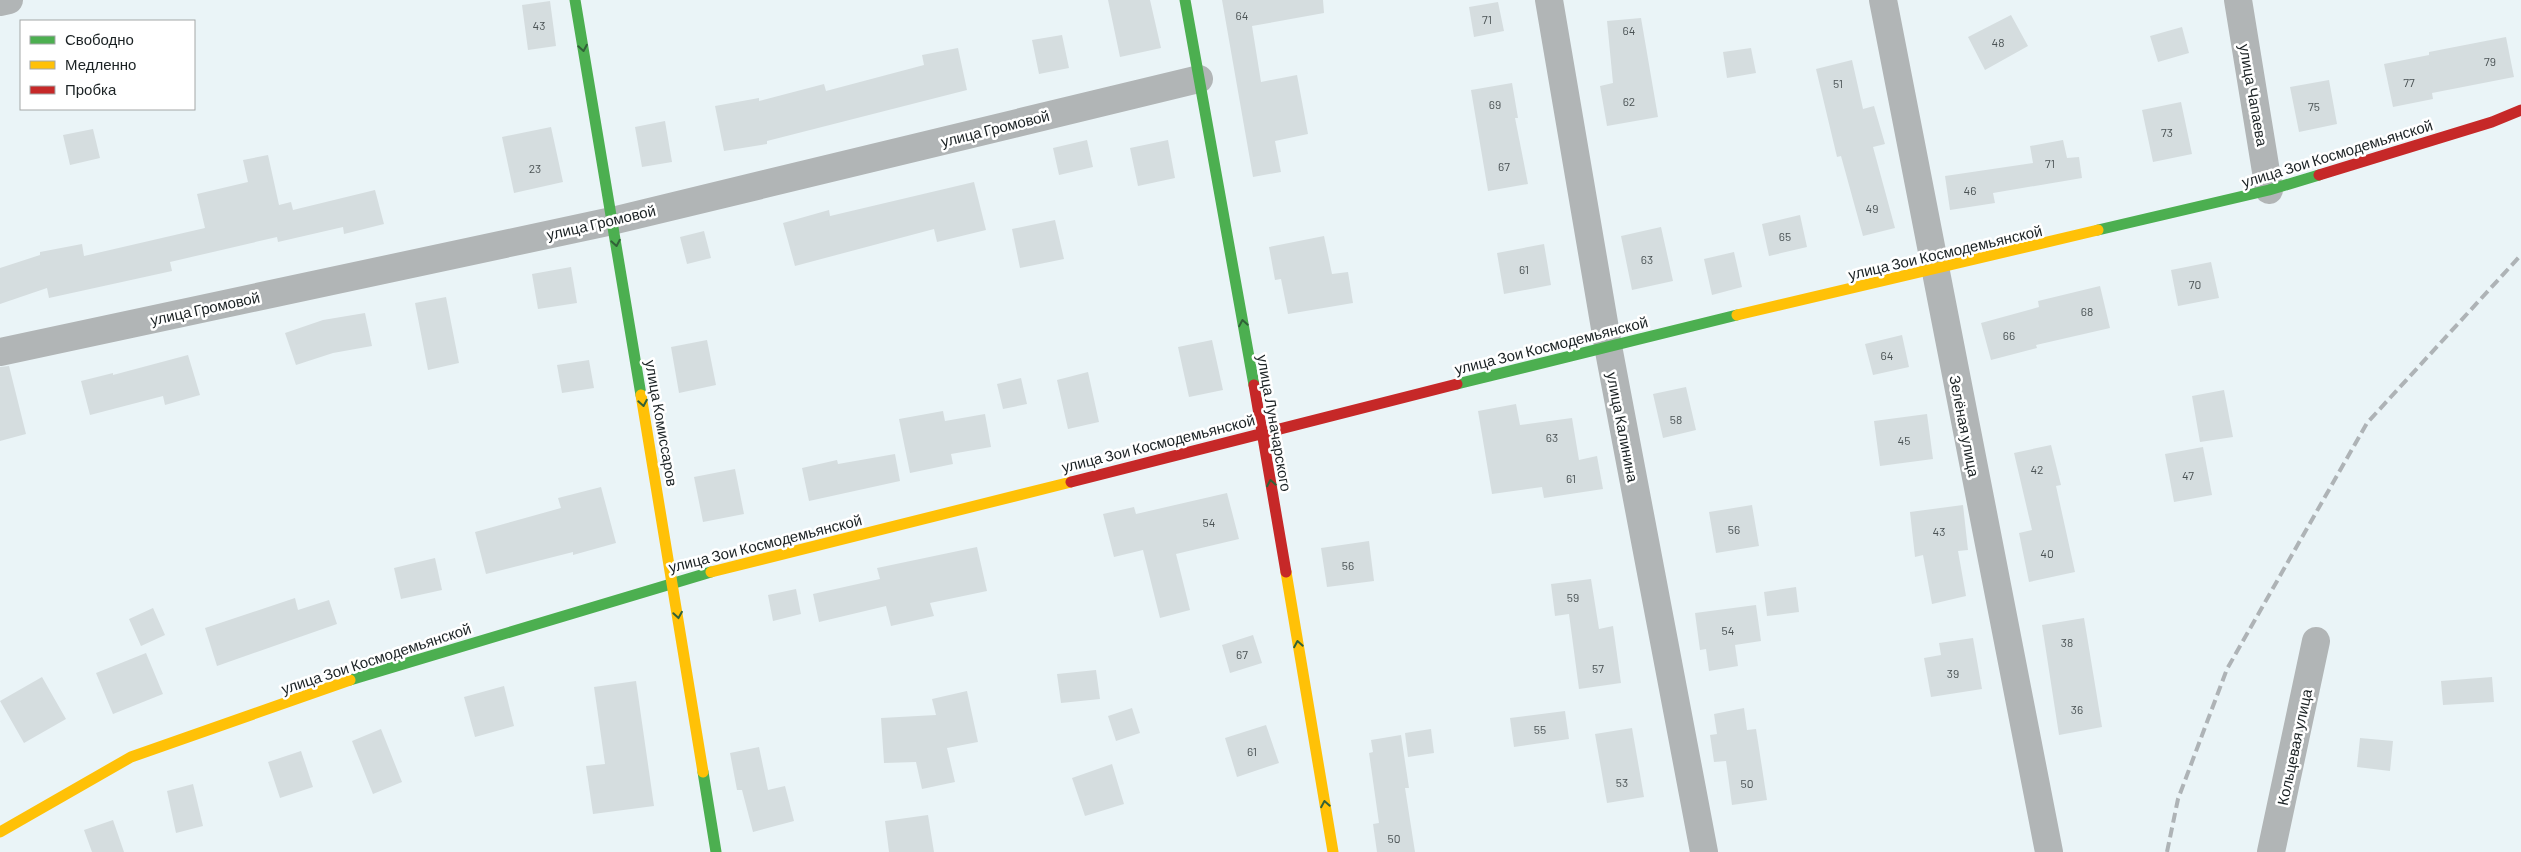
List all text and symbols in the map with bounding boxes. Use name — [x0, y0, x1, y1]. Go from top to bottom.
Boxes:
house number: 64 — [1236, 8, 1248, 22]
house number: 71 — [1482, 12, 1492, 26]
house number: 43 — [533, 18, 545, 32]
legend — [20, 20, 195, 110]
house number: 64 — [1623, 23, 1635, 37]
text: Свободно — [65, 30, 134, 48]
house number: 48 — [1992, 35, 2004, 49]
street label: улица Чапаева — [2236, 42, 2272, 148]
one-way arrow — [577, 44, 587, 52]
house number: 79 — [2484, 54, 2496, 68]
text: Медленно — [65, 55, 136, 73]
house number: 77 — [2403, 75, 2415, 89]
house number: 51 — [1833, 76, 1843, 90]
text: Пробка — [65, 80, 117, 98]
house number: 62 — [1623, 94, 1635, 108]
house number: 69 — [1489, 97, 1501, 111]
house number: 75 — [2308, 99, 2320, 113]
street label: улица Громовой — [939, 106, 1051, 150]
street label: улица Зои Космодемьянской — [2239, 115, 2435, 191]
house number: 73 — [2161, 125, 2173, 139]
house number: 71 — [2045, 156, 2055, 170]
house number: 67 — [1498, 159, 1510, 173]
house number: 23 — [529, 161, 541, 175]
house number: 46 — [1964, 183, 1976, 197]
street label: улица Громовой — [545, 201, 657, 243]
house number: 49 — [1866, 201, 1878, 215]
street label: улица Зои Космодемьянской — [1846, 221, 2044, 283]
house number: 65 — [1779, 229, 1791, 243]
one-way arrow — [610, 238, 620, 247]
house number: 63 — [1641, 252, 1653, 266]
house number: 61 — [1519, 262, 1529, 276]
house number: 70 — [2189, 277, 2201, 291]
street label: улица Громовой — [149, 288, 261, 328]
house number: 68 — [2081, 304, 2093, 318]
street label: улица Зои Космодемьянской — [1453, 312, 1649, 378]
one-way arrow — [1238, 319, 1248, 328]
house number: 66 — [2003, 328, 2015, 342]
house number: 64 — [1881, 348, 1893, 362]
street label: улица Луначарского — [1254, 353, 1296, 493]
street label: улица Комиссаров — [642, 358, 682, 488]
street label: улица Калинина — [1604, 370, 1643, 484]
street label: Зелёная улица — [1946, 374, 1984, 479]
one-way arrow — [637, 399, 647, 407]
street label: улица Зои Космодемьянской — [1060, 410, 1256, 476]
house number: 58 — [1670, 412, 1682, 426]
house number: 63 — [1546, 430, 1558, 444]
house number: 45 — [1898, 433, 1910, 447]
house number: 42 — [2030, 462, 2044, 476]
house number: 47 — [2182, 468, 2194, 482]
house number: 61 — [1566, 471, 1576, 485]
one-way arrow — [1266, 479, 1276, 488]
street label: улица Зои Космодемьянской — [667, 510, 863, 576]
house number: 54 — [1203, 515, 1215, 529]
house number: 56 — [1728, 522, 1740, 536]
house number: 43 — [1933, 524, 1945, 538]
house number: 40 — [2040, 546, 2054, 560]
house number: 56 — [1342, 558, 1354, 572]
house number: 59 — [1567, 590, 1579, 604]
one-way arrow — [673, 611, 683, 619]
street label: улица Зои Космодемьянской — [279, 619, 473, 697]
house number: 54 — [1722, 623, 1734, 637]
house number: 38 — [2061, 635, 2073, 649]
one-way arrow — [1293, 639, 1303, 648]
house number: 67 — [1236, 647, 1248, 661]
house number: 57 — [1592, 661, 1604, 675]
house number: 39 — [1947, 666, 1959, 680]
street label: Кольцевая улица — [2273, 686, 2315, 807]
house number: 36 — [2071, 702, 2083, 716]
house number: 55 — [1534, 722, 1546, 736]
house number: 61 — [1247, 744, 1257, 758]
house number: 53 — [1616, 775, 1628, 789]
house number: 50 — [1741, 776, 1753, 790]
one-way arrow — [1320, 800, 1331, 808]
house number: 50 — [1388, 831, 1400, 845]

